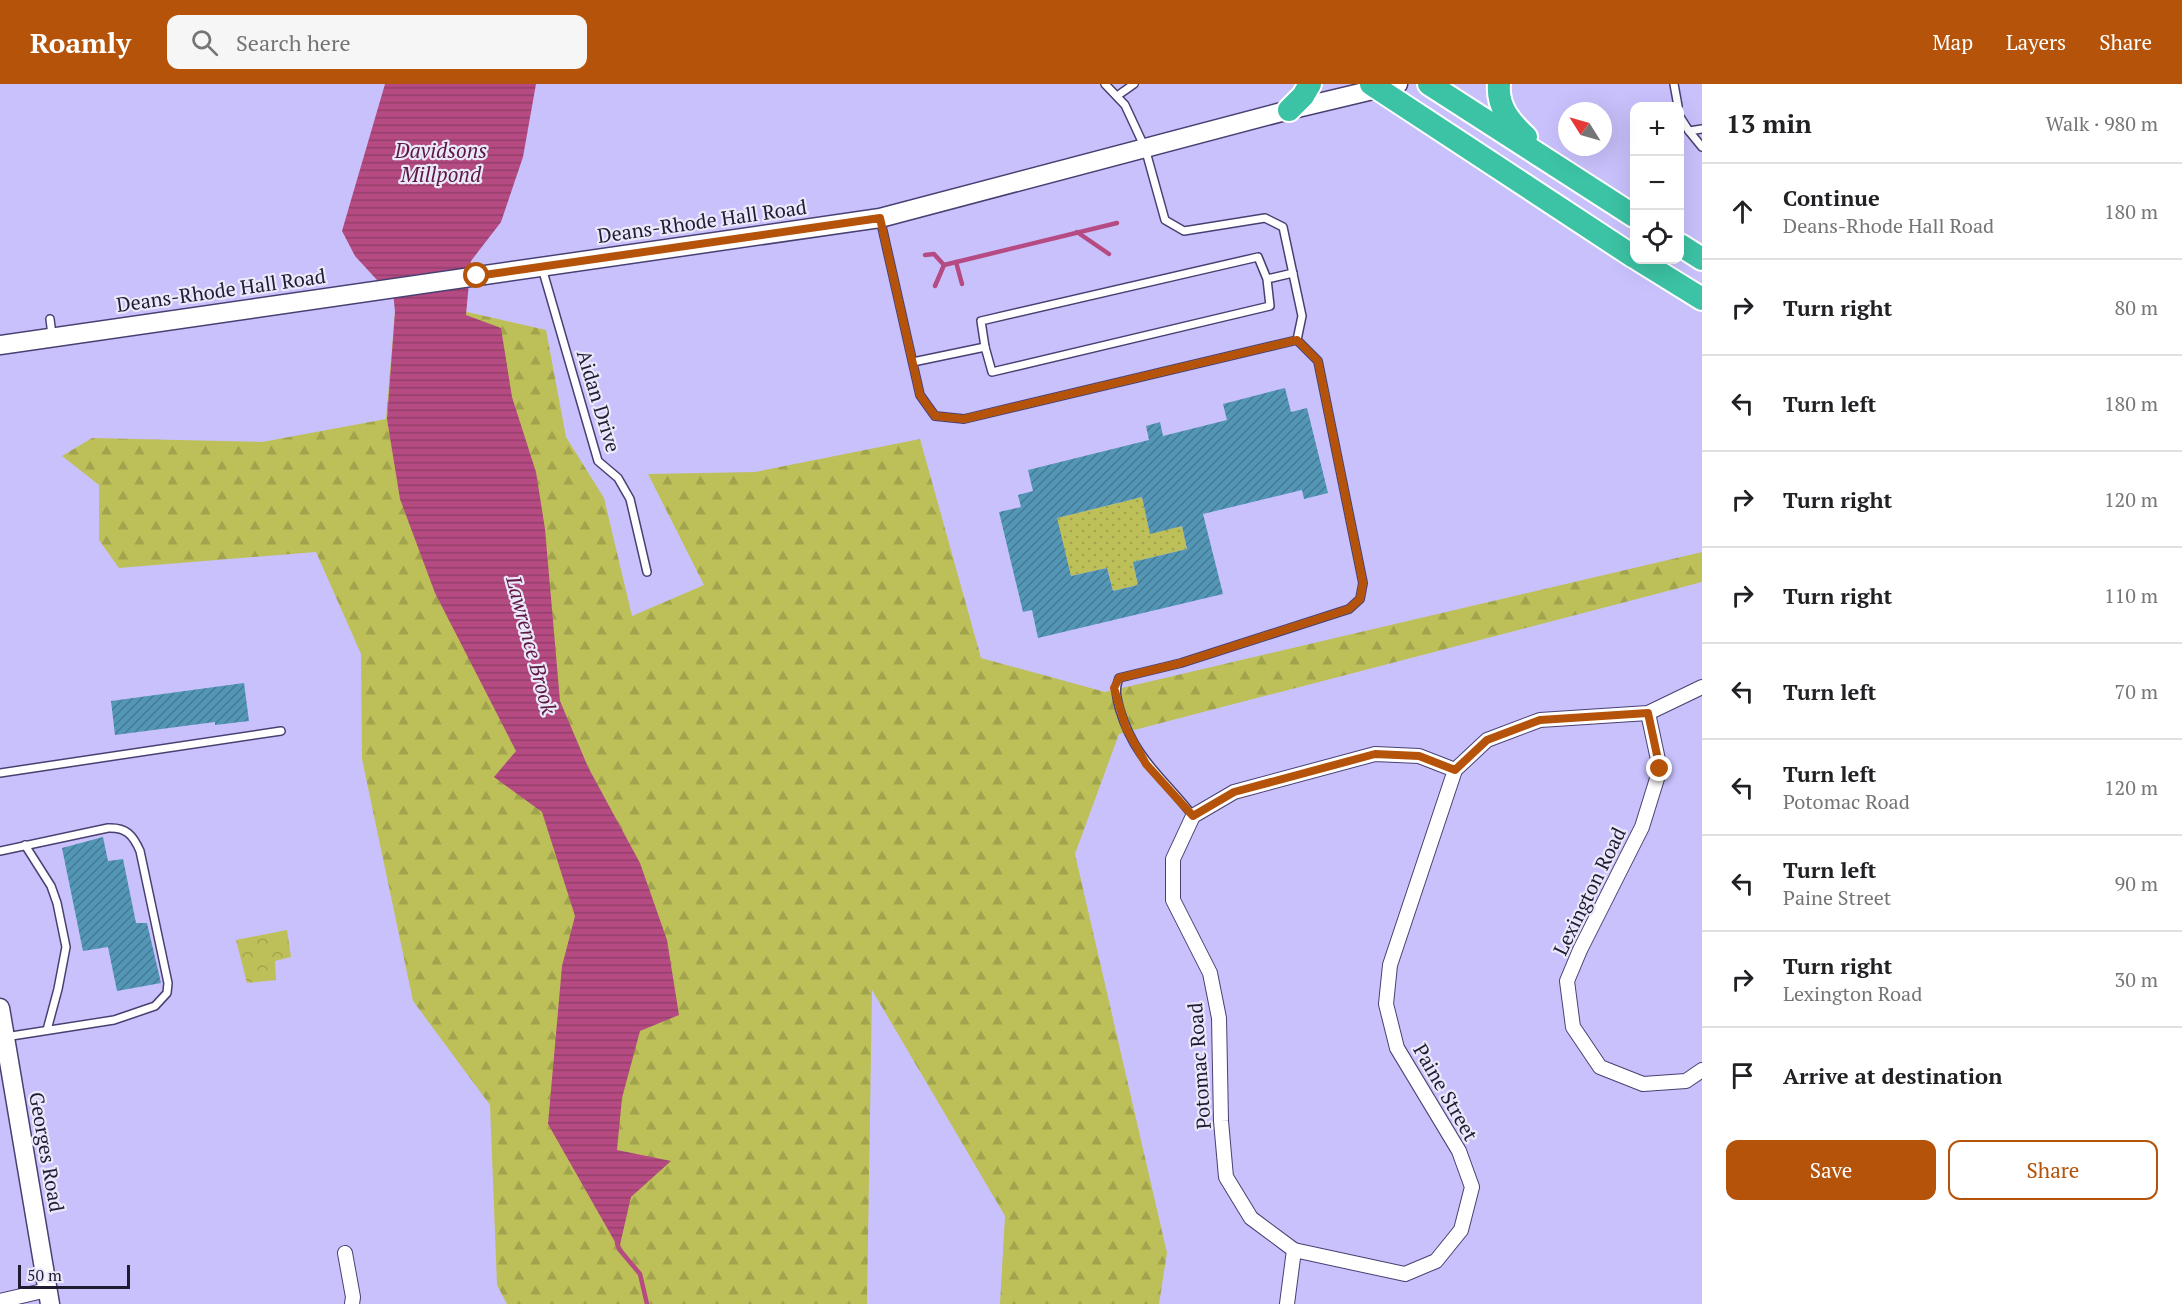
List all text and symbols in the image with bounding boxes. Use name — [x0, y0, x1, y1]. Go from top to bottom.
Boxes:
search box — [167, 15, 587, 69]
text: Roamly — [30, 24, 131, 61]
icon: search — [188, 26, 221, 59]
text: Search here — [236, 28, 350, 57]
text: Map — [1932, 28, 1973, 56]
text: Layers — [2006, 28, 2066, 56]
text: Share — [2099, 28, 2152, 56]
north arrow — [1558, 102, 1612, 156]
map controls — [1630, 102, 1684, 264]
button: + — [1630, 102, 1684, 156]
text: 13 min — [1726, 106, 1812, 140]
text: Walk · 980 m — [2046, 110, 2158, 137]
water label: Davidsons Millpond — [394, 136, 487, 188]
button: − — [1630, 156, 1684, 210]
text: Continue — [1783, 183, 1880, 212]
street label: Deans-Rhode Hall Road — [596, 193, 808, 249]
icon: ahead — [1726, 195, 1759, 228]
text: 180 m — [2104, 198, 2158, 225]
button: locate — [1630, 210, 1684, 264]
text: Deans-Rhode Hall Road — [1783, 212, 1994, 239]
street label: Deans-Rhode Hall Road — [115, 262, 327, 318]
route start — [463, 262, 489, 288]
icon: right — [1726, 291, 1759, 324]
text: Turn right — [1783, 293, 1892, 322]
text: 80 m — [2115, 294, 2158, 321]
street label: Aidan Drive — [571, 347, 627, 455]
icon: left — [1726, 387, 1759, 420]
text: Turn left — [1783, 389, 1876, 418]
text: 180 m — [2104, 390, 2158, 417]
icon: right — [1726, 483, 1759, 516]
text: Turn right — [1783, 485, 1892, 514]
text: 120 m — [2104, 486, 2158, 513]
water label: Lawrence Brook — [500, 572, 564, 718]
icon: right — [1726, 579, 1759, 612]
text: Turn right — [1783, 581, 1892, 610]
text: 110 m — [2104, 582, 2158, 609]
icon: left — [1726, 675, 1759, 708]
text: Turn left — [1783, 677, 1876, 706]
text: 70 m — [2115, 678, 2158, 705]
route end — [1646, 755, 1672, 781]
text: Turn left — [1783, 759, 1876, 788]
icon: left — [1726, 771, 1759, 804]
text: 120 m — [2104, 774, 2158, 801]
text: Potomac Road — [1783, 788, 1910, 815]
street label: Lexington Road — [1546, 822, 1632, 960]
text: Turn left — [1783, 855, 1876, 884]
icon: left — [1726, 867, 1759, 900]
text: 90 m — [2115, 870, 2158, 897]
text: Paine Street — [1783, 884, 1891, 911]
text: Turn right — [1783, 951, 1892, 980]
icon: right — [1726, 963, 1759, 996]
text: 30 m — [2115, 966, 2158, 993]
text: Lexington Road — [1783, 980, 1922, 1007]
street label: Potomac Road — [1181, 1002, 1217, 1130]
street label: Paine Street — [1407, 1038, 1485, 1146]
icon: arrive — [1726, 1059, 1759, 1092]
text: Arrive at destination — [1783, 1061, 2002, 1090]
street label: Georges Road — [23, 1090, 71, 1214]
button: Save — [1726, 1140, 1936, 1200]
button: Share — [1948, 1140, 2158, 1200]
scale bar — [18, 1262, 130, 1290]
text: 50 m — [27, 1264, 62, 1286]

